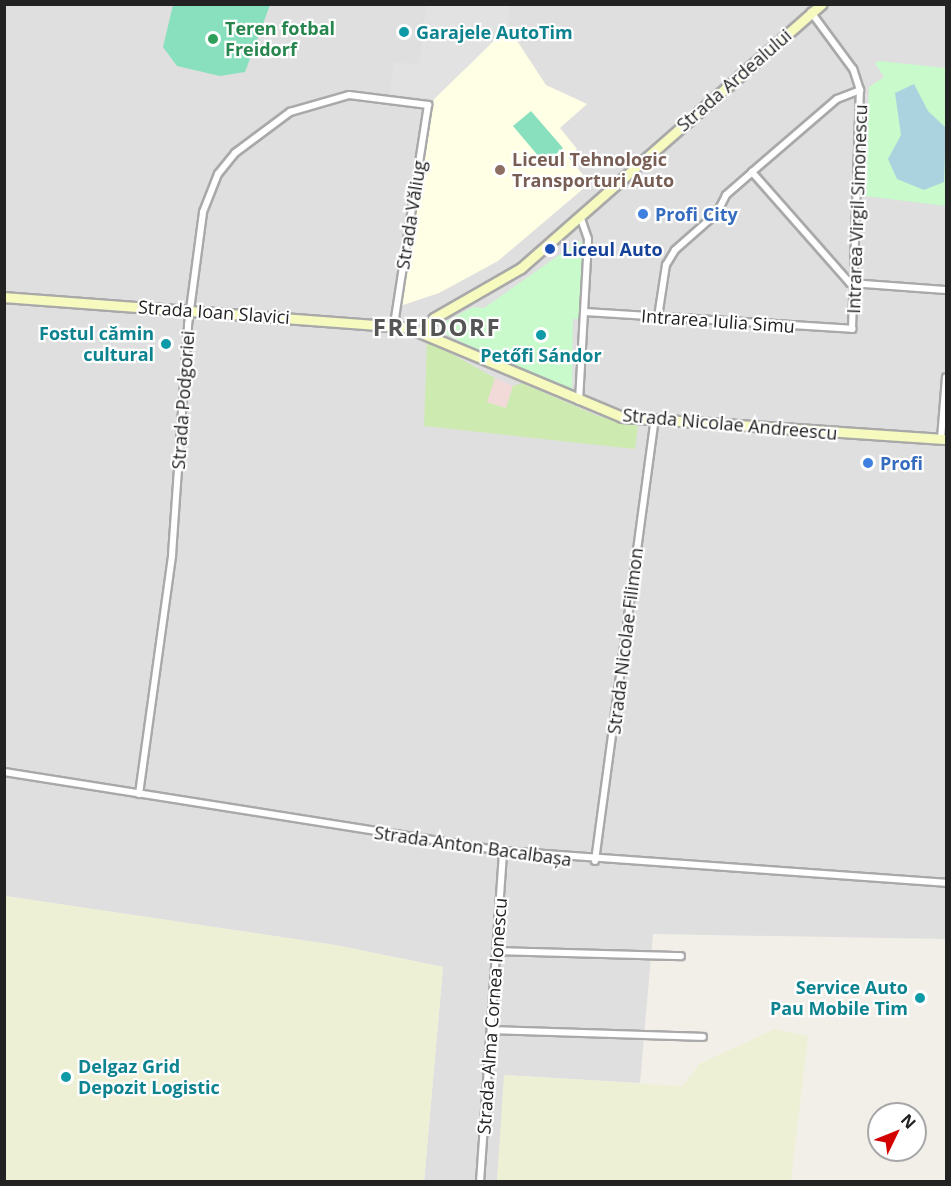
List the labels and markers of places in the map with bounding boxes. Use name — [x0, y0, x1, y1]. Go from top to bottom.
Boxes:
place label: Teren fotbal Freidorf — [225, 18, 335, 60]
place label: Garajele AutoTim — [416, 21, 573, 43]
marker: Garajele AutoTim — [397, 25, 411, 39]
marker: Teren fotbal Freidorf — [206, 32, 220, 46]
place label: Liceul Tehnologic Transporturi Auto — [512, 149, 674, 192]
marker: Liceul Tehnologic Transporturi Auto — [493, 163, 507, 177]
place label: Profi City — [655, 203, 738, 225]
marker: Profi City — [636, 207, 650, 221]
place label: Liceul Auto — [562, 238, 663, 260]
marker: Liceul Auto — [543, 242, 557, 256]
place label: Fostul cămin cultural — [39, 323, 154, 366]
marker: Petőfi Sándor — [534, 328, 548, 342]
marker: Fostul cămin cultural — [159, 337, 173, 351]
place label: Petőfi Sándor — [480, 344, 602, 366]
place label: Profi — [880, 452, 923, 474]
marker: Profi — [861, 456, 875, 470]
place label: Service Auto Pau Mobile Tim — [770, 977, 908, 1020]
marker: Service Auto Pau Mobile Tim — [913, 991, 927, 1005]
place label: Delgaz Grid Depozit Logistic — [78, 1056, 220, 1098]
marker: Delgaz Grid Depozit Logistic — [59, 1070, 73, 1084]

